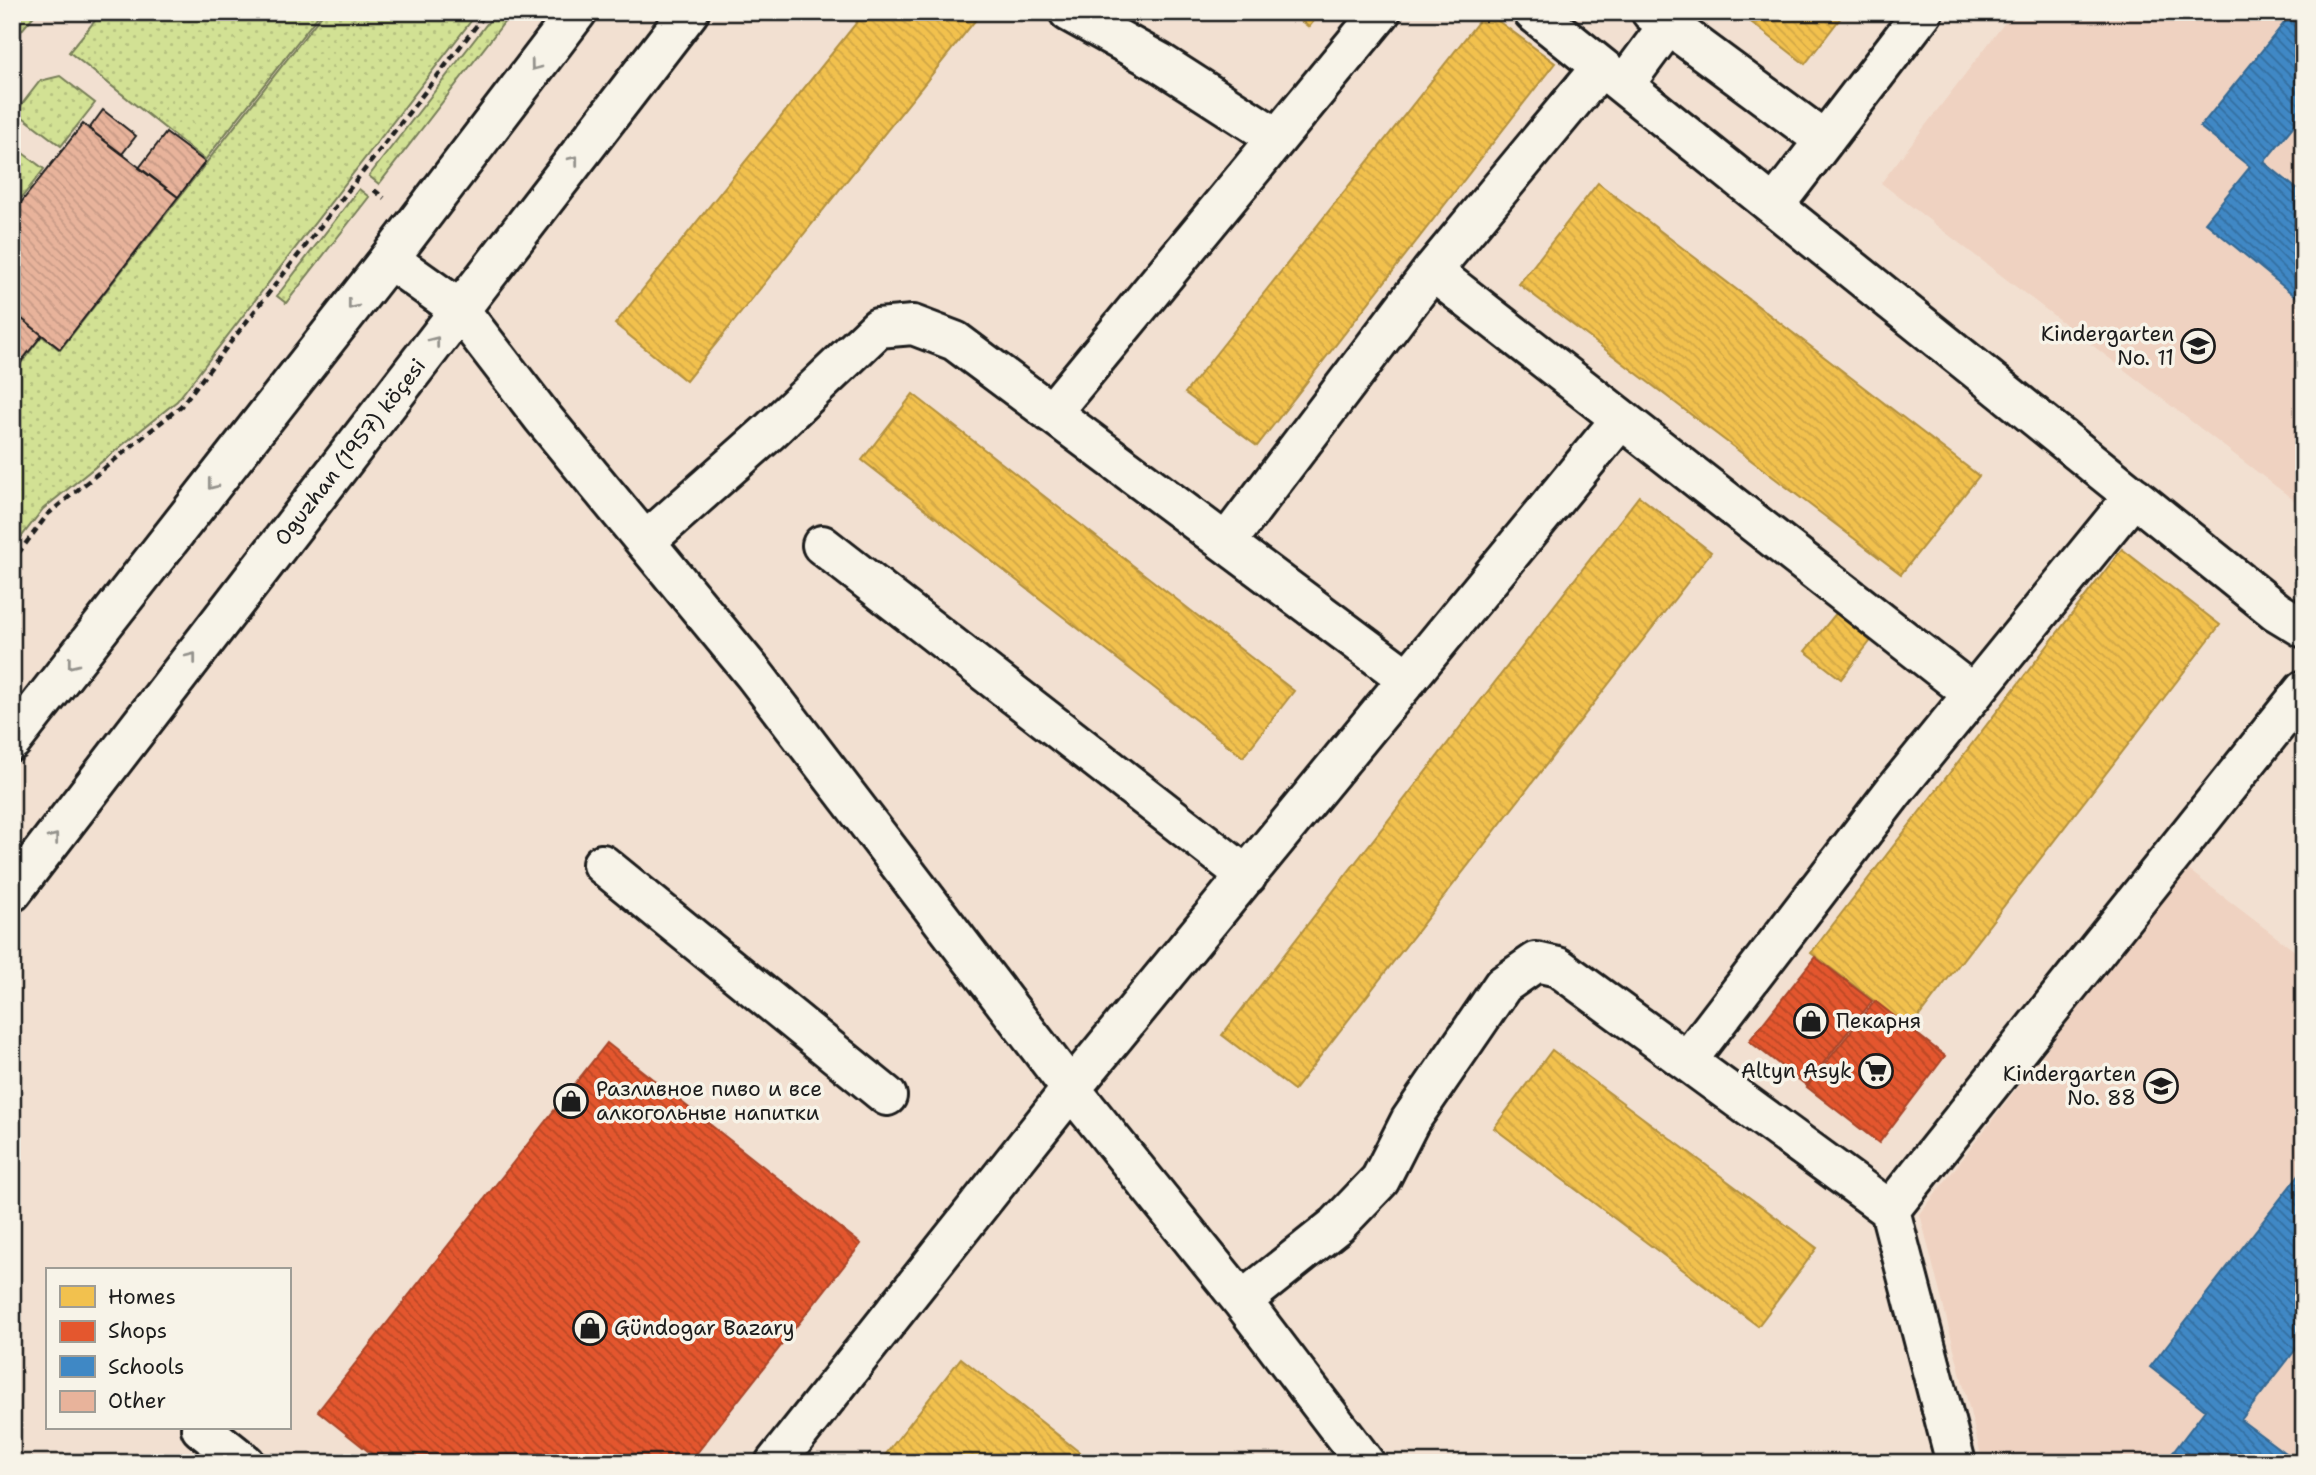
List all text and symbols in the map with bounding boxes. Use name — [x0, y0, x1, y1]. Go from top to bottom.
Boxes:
one-way arrow — [531, 59, 544, 71]
one-way arrow — [565, 156, 578, 168]
one-way arrow — [348, 298, 361, 310]
place label: Kindergarten No. 11 — [2041, 320, 2174, 372]
school or university icon: Kindergarten No. 11 — [2179, 327, 2217, 365]
one-way arrow — [427, 336, 440, 348]
street label: Oguzhan (1957) köçesi — [268, 353, 432, 551]
one-way arrow — [208, 477, 221, 489]
one-way arrow — [184, 652, 197, 665]
one-way arrow — [68, 656, 81, 669]
one-way arrow — [45, 833, 58, 845]
shop icon: Пекарня — [1792, 1002, 1830, 1040]
place label: Пекарня — [1836, 1007, 1921, 1035]
supermarket icon: Altyn Asyk — [1857, 1052, 1895, 1090]
place label: Altyn Asyk — [1741, 1057, 1852, 1085]
place label: Kindergarten No. 88 — [2003, 1060, 2136, 1112]
school or university icon: Kindergarten No. 88 — [2142, 1067, 2180, 1105]
place label: Разливное пиво и все алкогольные напитки — [596, 1075, 822, 1127]
shop icon: Разливное пиво и все алкогольные напитки — [552, 1082, 590, 1120]
legend — [46, 1268, 290, 1430]
text: Homes — [108, 1283, 176, 1311]
shop icon: Gündogar Bazary — [571, 1309, 609, 1347]
place label: Gündogar Bazary — [614, 1314, 795, 1342]
text: Shops — [108, 1317, 167, 1345]
text: Schools — [108, 1353, 184, 1381]
text: Other — [108, 1387, 166, 1415]

